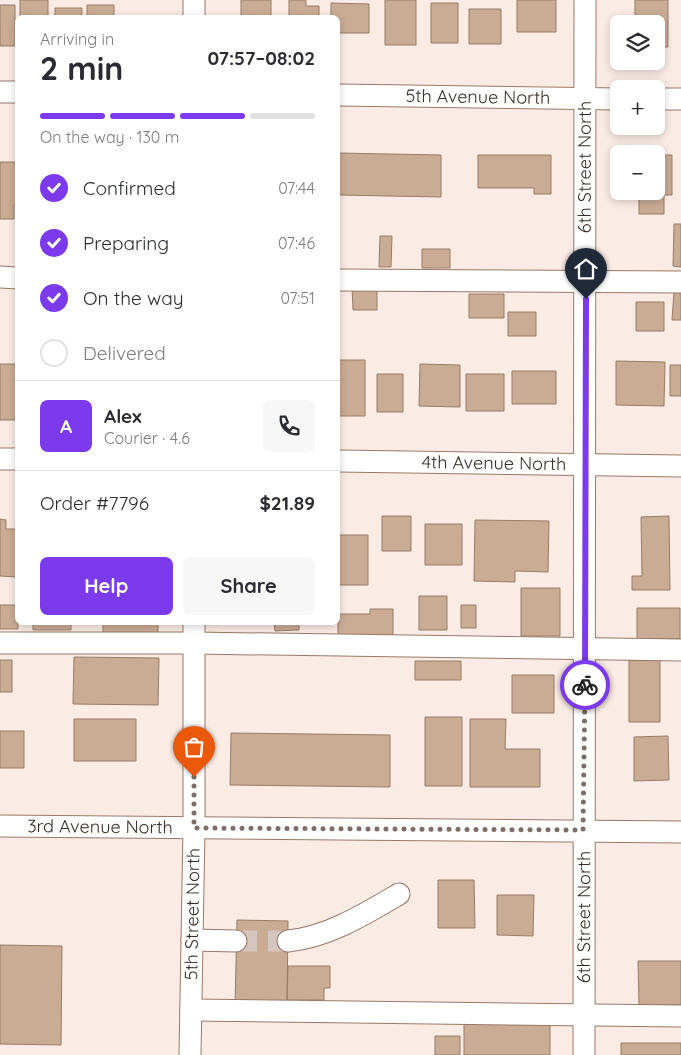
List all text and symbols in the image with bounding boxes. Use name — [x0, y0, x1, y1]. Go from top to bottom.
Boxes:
map controls — [610, 15, 665, 200]
button: layers — [610, 15, 665, 70]
text: Arriving in — [40, 29, 114, 49]
text: 07:57–08:02 — [208, 46, 315, 70]
text: 2 min — [40, 48, 123, 88]
button: + — [610, 80, 665, 135]
street label: 5th Avenue North — [405, 84, 551, 109]
street label: 6th Street North — [573, 101, 596, 233]
text: On the way · 130 m — [40, 127, 179, 147]
button: − — [610, 145, 665, 200]
icon: check — [40, 174, 68, 202]
text: Confirmed — [83, 176, 176, 200]
text: 07:44 — [278, 178, 315, 198]
icon: check — [40, 229, 68, 257]
text: Preparing — [83, 231, 169, 255]
text: 07:46 — [278, 233, 315, 253]
pin — [565, 248, 607, 299]
icon: home — [572, 255, 600, 283]
icon: check — [40, 284, 68, 312]
text: On the way — [83, 286, 184, 310]
text: 07:51 — [281, 288, 315, 308]
text: Delivered — [83, 341, 166, 365]
button: phone — [263, 400, 315, 452]
text: Alex — [104, 404, 142, 428]
text: A — [60, 414, 72, 438]
text: Courier · 4.6 — [104, 428, 190, 448]
street label: 4th Avenue North — [422, 450, 566, 475]
text: Order #7796 — [40, 491, 149, 515]
text: $21.89 — [260, 491, 315, 515]
button: Help — [40, 557, 173, 615]
button: Share — [183, 557, 315, 615]
courier — [560, 660, 610, 710]
icon: bike — [571, 671, 599, 699]
pin — [173, 726, 215, 777]
icon: bag — [180, 733, 208, 761]
street label: 3rd Avenue North — [27, 814, 173, 839]
street label: 5th Street North — [179, 848, 205, 980]
street label: 6th Street North — [572, 851, 595, 983]

